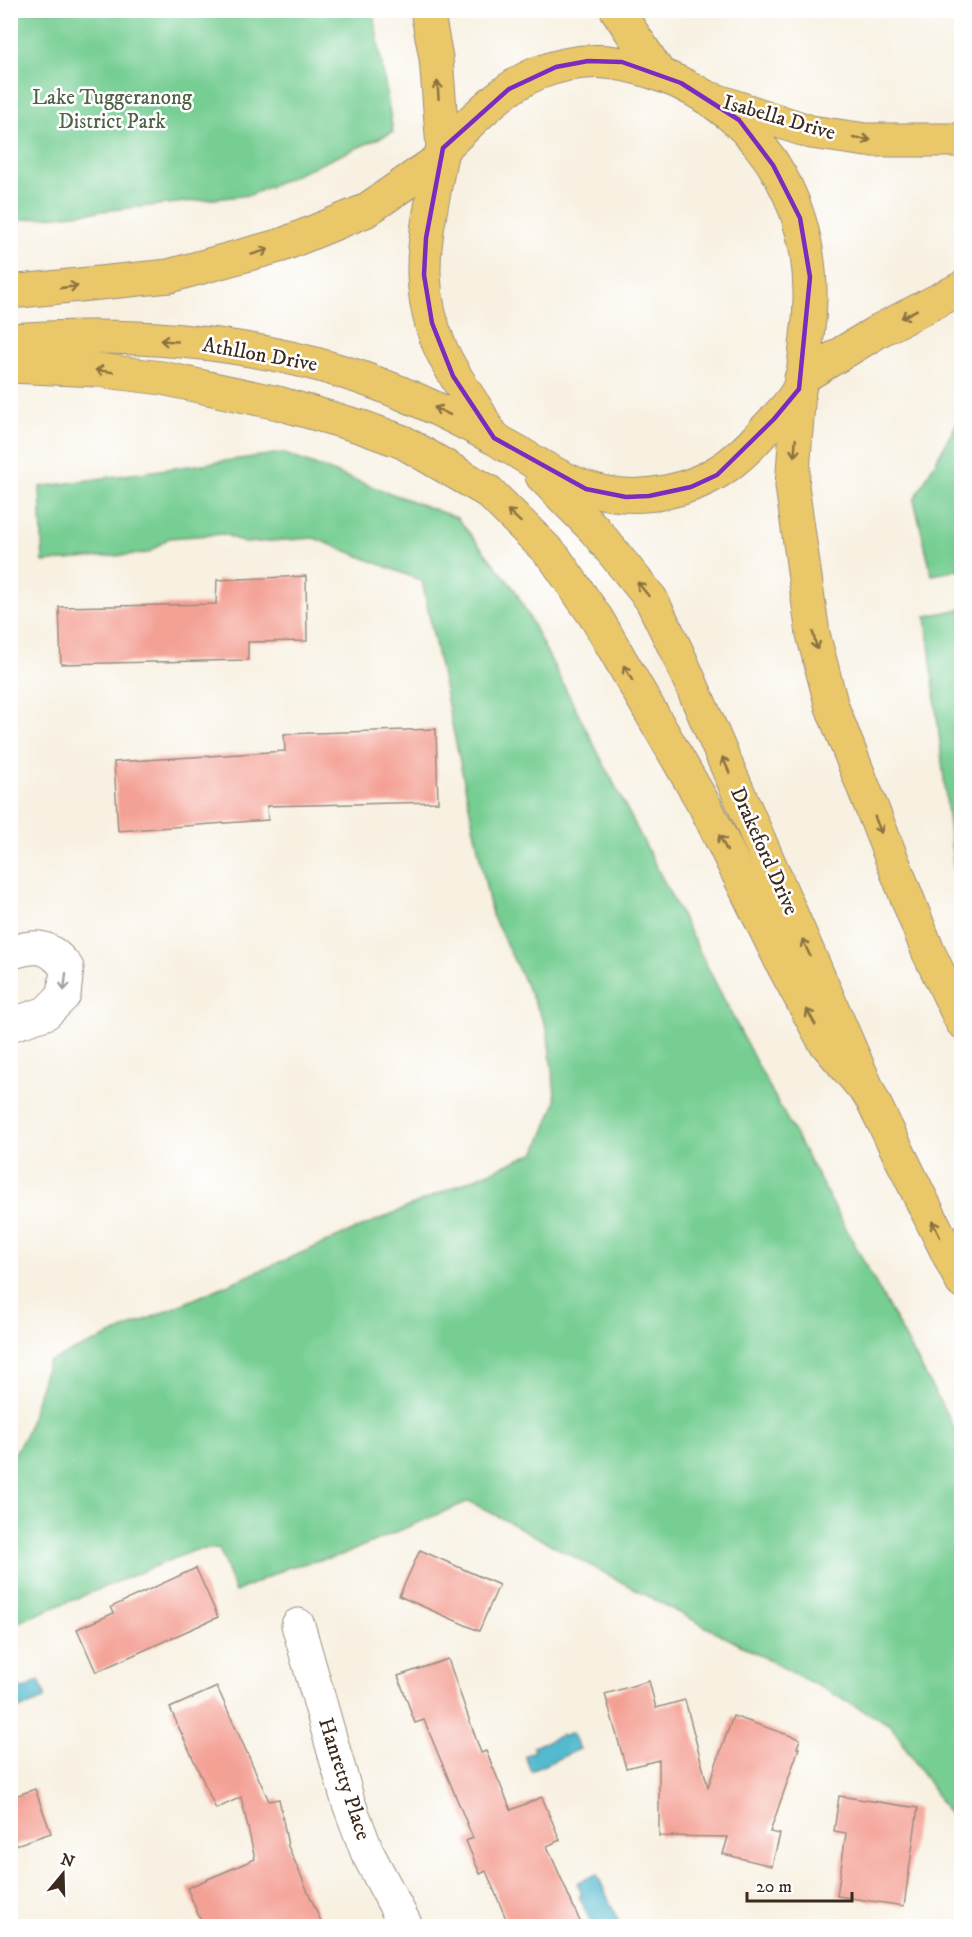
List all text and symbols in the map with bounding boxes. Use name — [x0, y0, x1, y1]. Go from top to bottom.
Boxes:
one-way arrow — [432, 81, 443, 101]
park label: Lake Tuggeranong District Park — [32, 85, 193, 135]
street label: Isabella Drive — [720, 90, 839, 147]
one-way arrow — [851, 134, 871, 145]
one-way arrow — [250, 246, 269, 257]
one-way arrow — [58, 281, 78, 292]
one-way arrow — [901, 309, 919, 320]
street label: Athllon Drive — [201, 332, 320, 378]
one-way arrow — [160, 336, 180, 347]
one-way arrow — [94, 365, 114, 376]
one-way arrow — [434, 405, 452, 417]
one-way arrow — [789, 437, 800, 457]
one-way arrow — [507, 509, 522, 523]
one-way arrow — [636, 581, 649, 597]
one-way arrow — [809, 631, 821, 650]
one-way arrow — [622, 665, 634, 682]
one-way arrow — [720, 756, 731, 774]
street label: Drakeford Drive — [724, 783, 804, 919]
one-way arrow — [873, 815, 884, 834]
one-way arrow — [717, 834, 729, 852]
one-way arrow — [800, 938, 811, 957]
one-way arrow — [59, 972, 70, 991]
one-way arrow — [805, 1009, 817, 1026]
one-way arrow — [929, 1221, 941, 1239]
street label: Hanretty Place — [312, 1715, 376, 1844]
north arrow — [33, 1844, 93, 1904]
text: N — [58, 1849, 77, 1872]
scale bar — [747, 1865, 852, 1903]
text: 20 m — [756, 1876, 792, 1898]

